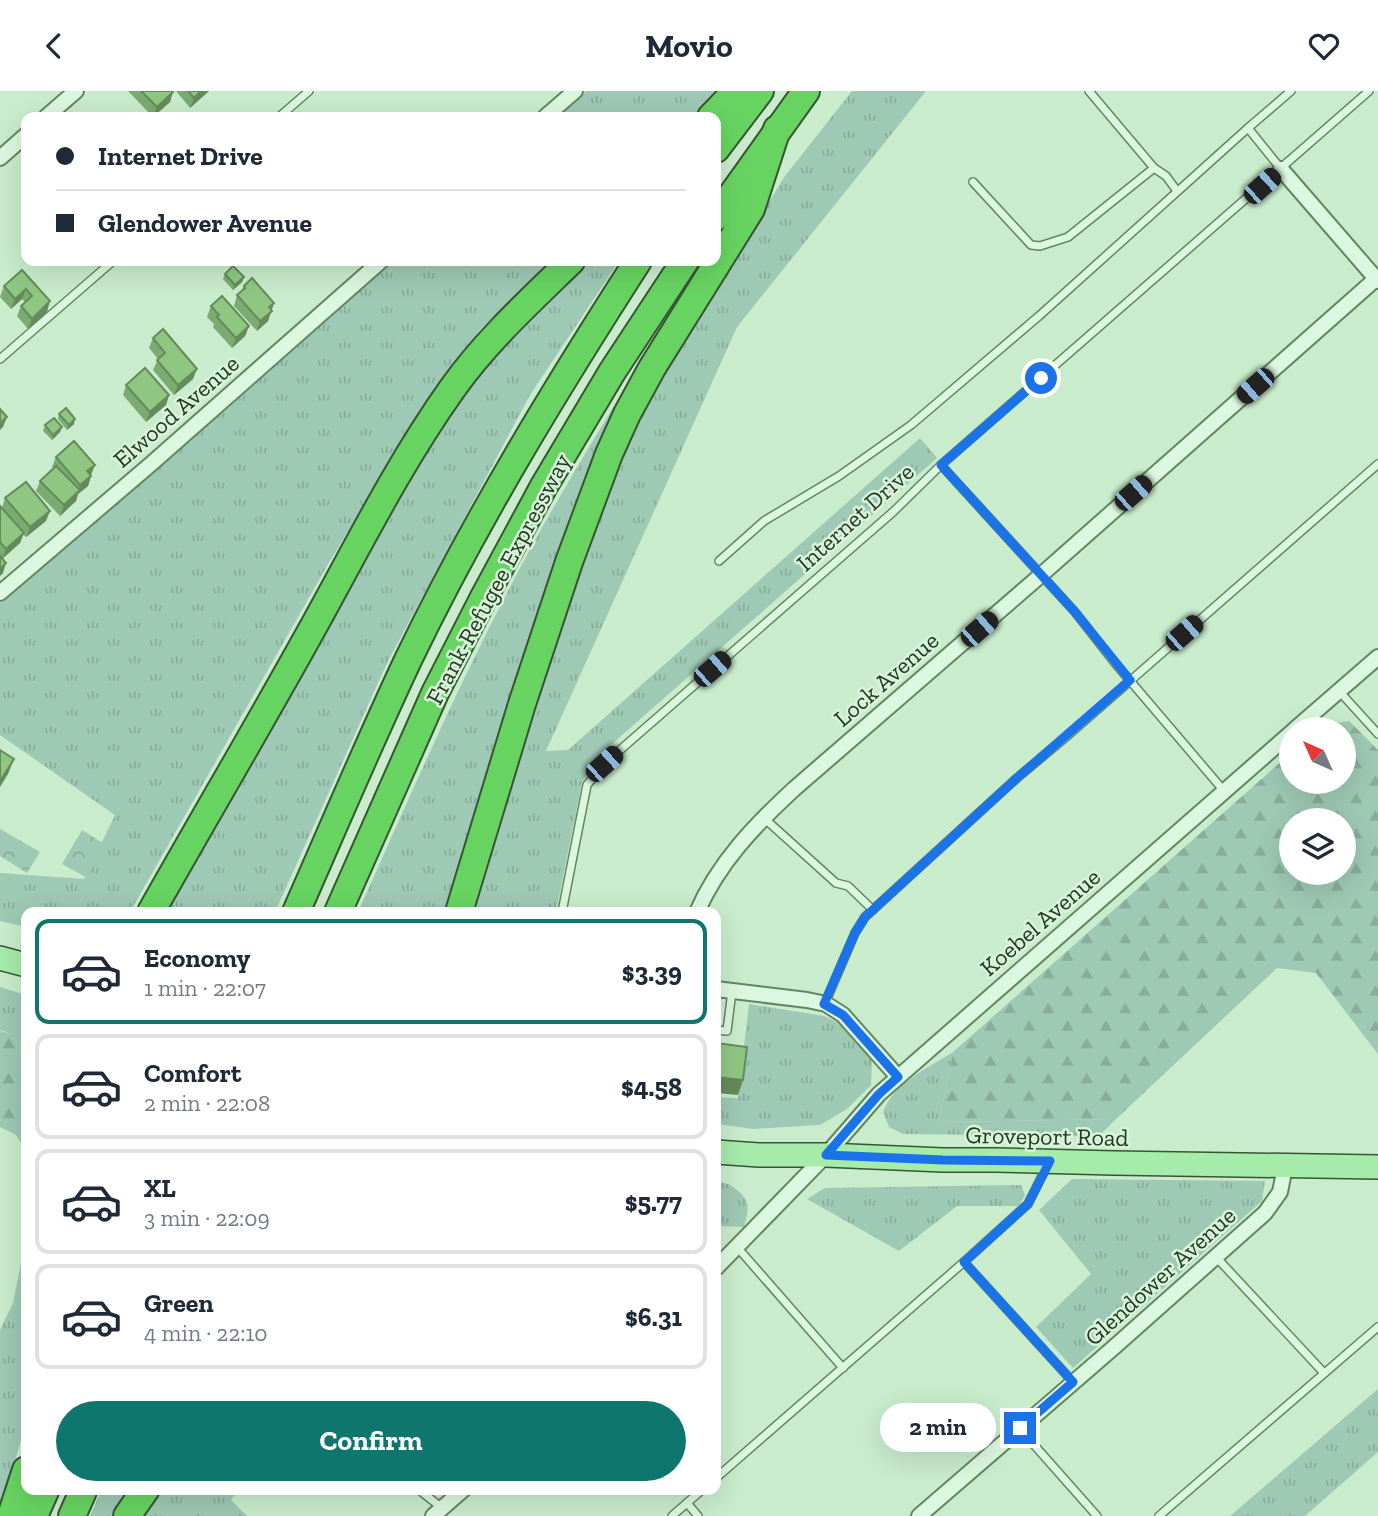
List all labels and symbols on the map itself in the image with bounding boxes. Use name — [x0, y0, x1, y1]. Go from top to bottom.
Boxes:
car — [1240, 164, 1285, 208]
street label: Elwood Avenue — [107, 349, 245, 473]
route start — [1025, 362, 1057, 394]
car — [1233, 364, 1278, 408]
street label: Frank-Refugee Expressway — [419, 448, 577, 709]
street label: Internet Drive — [790, 457, 920, 577]
car — [1111, 471, 1156, 515]
car — [957, 607, 1002, 651]
car — [1162, 611, 1207, 655]
street label: Lock Avenue — [828, 626, 944, 732]
car — [690, 647, 735, 691]
north arrow — [1279, 717, 1356, 795]
car — [582, 742, 627, 786]
street label: Koebel Avenue — [974, 862, 1106, 982]
street label: Groveport Road — [965, 1120, 1129, 1152]
street label: Glendower Avenue — [1079, 1201, 1241, 1351]
callout: 2 min — [880, 1403, 996, 1453]
route end — [1004, 1412, 1036, 1444]

